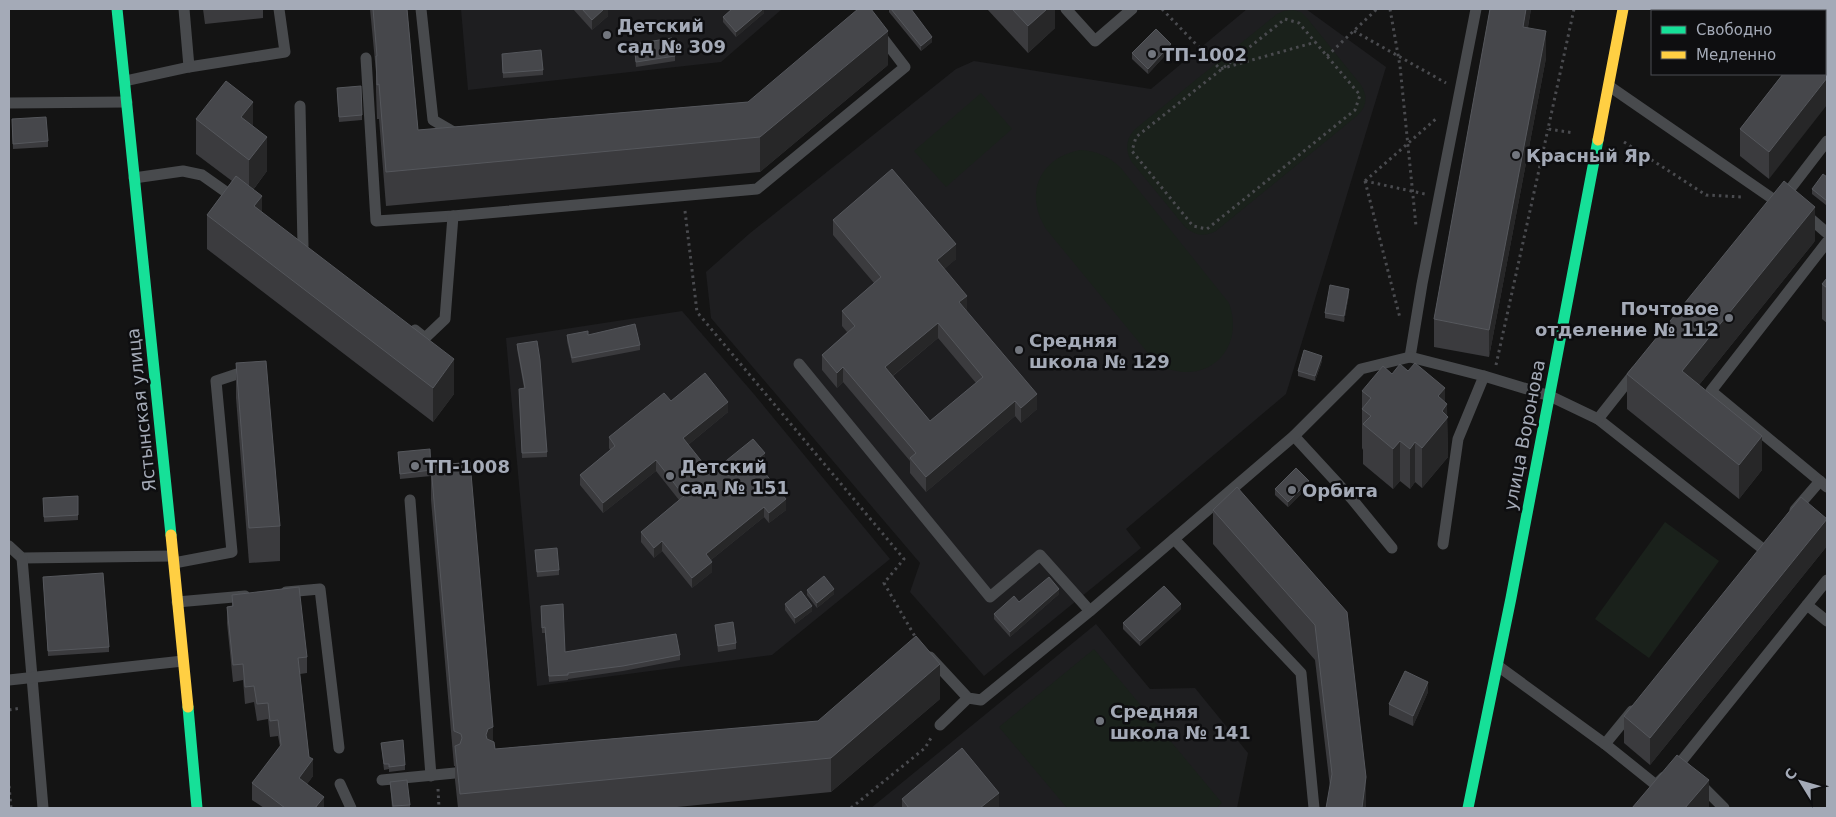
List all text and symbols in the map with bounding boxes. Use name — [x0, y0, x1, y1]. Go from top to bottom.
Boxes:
legend — [1651, 10, 1826, 75]
place label: Детский сад № 309 — [617, 15, 726, 57]
text: Свободно — [1696, 21, 1772, 39]
marker: Детский сад № 309 — [601, 29, 613, 41]
place label: ТП-1002 — [1162, 44, 1247, 65]
text: Медленно — [1696, 46, 1776, 64]
marker: ТП-1002 — [1146, 48, 1158, 60]
place label: Красный Яр — [1526, 145, 1651, 166]
marker: Красный Яр — [1510, 149, 1522, 161]
place label: Почтовое отделение № 112 — [1535, 298, 1719, 340]
marker: Почтовое отделение № 112 — [1723, 312, 1735, 324]
street label: Ястынская улица — [122, 327, 160, 493]
place label: Средняя школа № 129 — [1029, 330, 1170, 372]
marker: Средняя школа № 129 — [1013, 344, 1025, 356]
street label: улица Воронова — [1499, 358, 1549, 512]
place label: ТП-1008 — [425, 456, 510, 477]
place label: Детский сад № 151 — [680, 456, 789, 498]
marker: ТП-1008 — [409, 460, 421, 472]
marker: Детский сад № 151 — [664, 470, 676, 482]
place label: Орбита — [1302, 480, 1378, 501]
marker: Орбита — [1286, 484, 1298, 496]
place label: Средняя школа № 141 — [1110, 701, 1251, 743]
marker: Средняя школа № 141 — [1094, 715, 1106, 727]
north arrow — [1776, 757, 1826, 807]
text: С — [1781, 765, 1800, 783]

